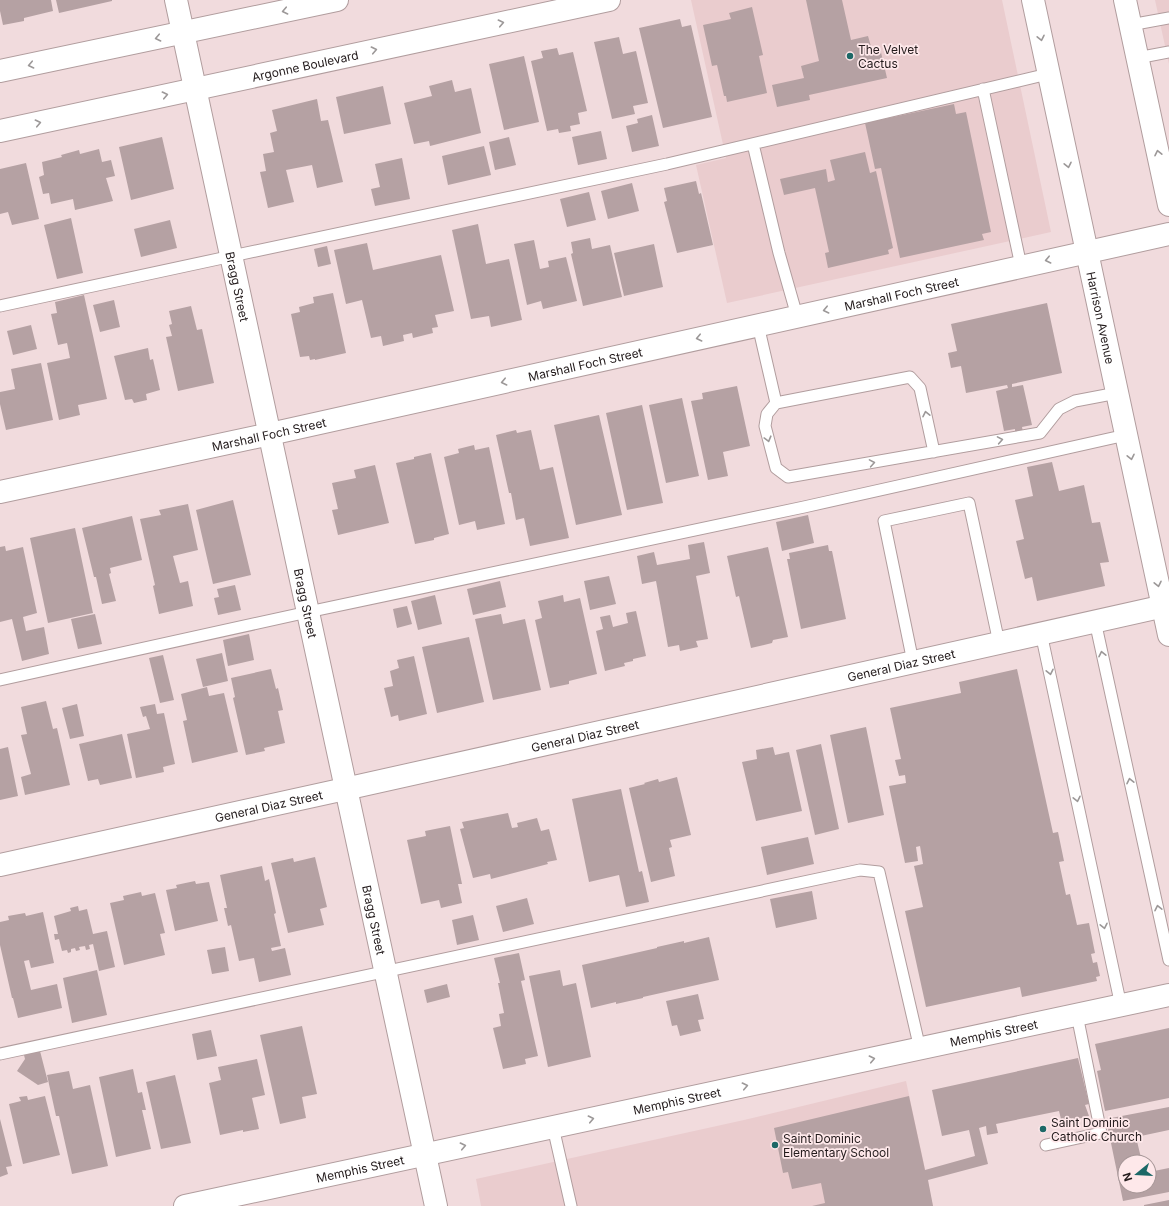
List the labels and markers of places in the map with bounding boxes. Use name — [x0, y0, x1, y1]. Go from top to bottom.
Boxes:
place label: The Velvet Cactus — [858, 42, 918, 71]
marker: The Velvet Cactus — [845, 51, 855, 61]
place label: Saint Dominic Catholic Church — [1051, 1115, 1142, 1144]
marker: Saint Dominic Catholic Church — [1038, 1124, 1048, 1134]
place label: Saint Dominic Elementary School — [783, 1131, 889, 1160]
marker: Saint Dominic Elementary School — [770, 1140, 780, 1150]

